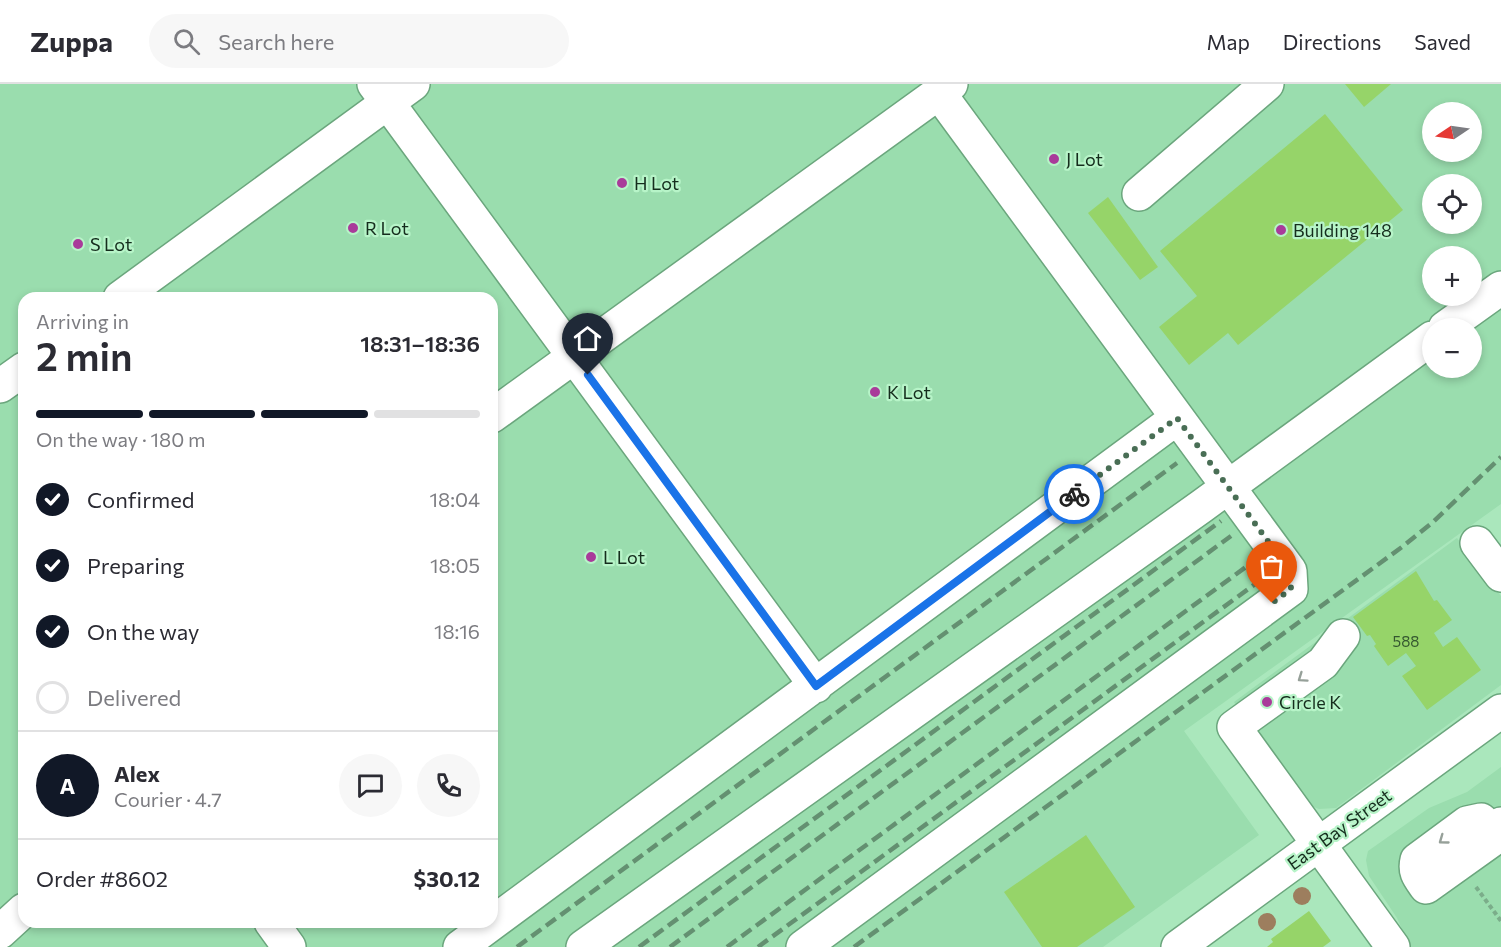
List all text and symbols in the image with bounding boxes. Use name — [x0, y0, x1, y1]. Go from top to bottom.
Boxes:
search box — [149, 14, 569, 68]
text: Zuppa — [30, 24, 113, 58]
icon: search — [170, 25, 203, 58]
text: Search here — [218, 28, 334, 55]
text: Map — [1207, 29, 1250, 54]
text: Directions — [1283, 29, 1381, 54]
text: Saved — [1414, 29, 1471, 54]
north arrow — [1422, 102, 1482, 162]
map controls — [1422, 102, 1482, 378]
place label: J Lot — [1066, 148, 1103, 170]
marker: J Lot — [1047, 152, 1061, 166]
place label: H Lot — [634, 172, 679, 194]
button: locate — [1422, 174, 1482, 234]
marker: H Lot — [615, 176, 629, 190]
place label: R Lot — [365, 217, 409, 239]
place label: Building 148 — [1293, 219, 1392, 241]
marker: R Lot — [346, 221, 360, 235]
marker: Building 148 — [1274, 223, 1288, 237]
place label: S Lot — [90, 233, 132, 255]
marker: S Lot — [71, 237, 85, 251]
button: + — [1422, 246, 1482, 306]
text: Arriving in — [36, 309, 129, 333]
pin — [562, 313, 613, 375]
button: − — [1422, 318, 1482, 378]
icon: home — [571, 322, 604, 355]
text: 18:31–18:36 — [360, 330, 480, 357]
text: 2 min — [36, 331, 133, 379]
place label: K Lot — [887, 381, 931, 403]
marker: K Lot — [868, 385, 882, 399]
text: On the way · 180 m — [36, 427, 205, 451]
courier — [1044, 464, 1104, 524]
icon: bike — [1058, 478, 1091, 511]
icon: check — [36, 483, 69, 516]
text: Confirmed — [87, 486, 194, 513]
text: 18:04 — [430, 487, 480, 511]
pin — [1246, 541, 1297, 603]
place label: L Lot — [603, 546, 645, 568]
icon: check — [36, 549, 69, 582]
marker: L Lot — [584, 550, 598, 564]
icon: bag — [1255, 550, 1288, 583]
text: Preparing — [87, 552, 184, 579]
text: 18:05 — [430, 553, 480, 577]
icon: check — [36, 615, 69, 648]
text: On the way — [87, 618, 199, 645]
text: 18:16 — [434, 619, 480, 643]
house number: 588 — [1393, 632, 1419, 650]
one-way arrow — [1298, 670, 1309, 681]
text: Delivered — [87, 684, 181, 711]
place label: Circle K — [1279, 691, 1341, 713]
marker: Circle K — [1260, 695, 1274, 709]
button: chat — [339, 754, 402, 817]
button: phone — [417, 754, 480, 817]
text: Alex — [114, 760, 160, 787]
text: A — [60, 772, 75, 799]
street label: East Bay Street — [1283, 784, 1395, 874]
text: Courier · 4.7 — [114, 787, 222, 811]
one-way arrow — [1439, 833, 1450, 844]
text: Order #8602 — [36, 865, 168, 892]
text: $30.12 — [414, 865, 480, 892]

